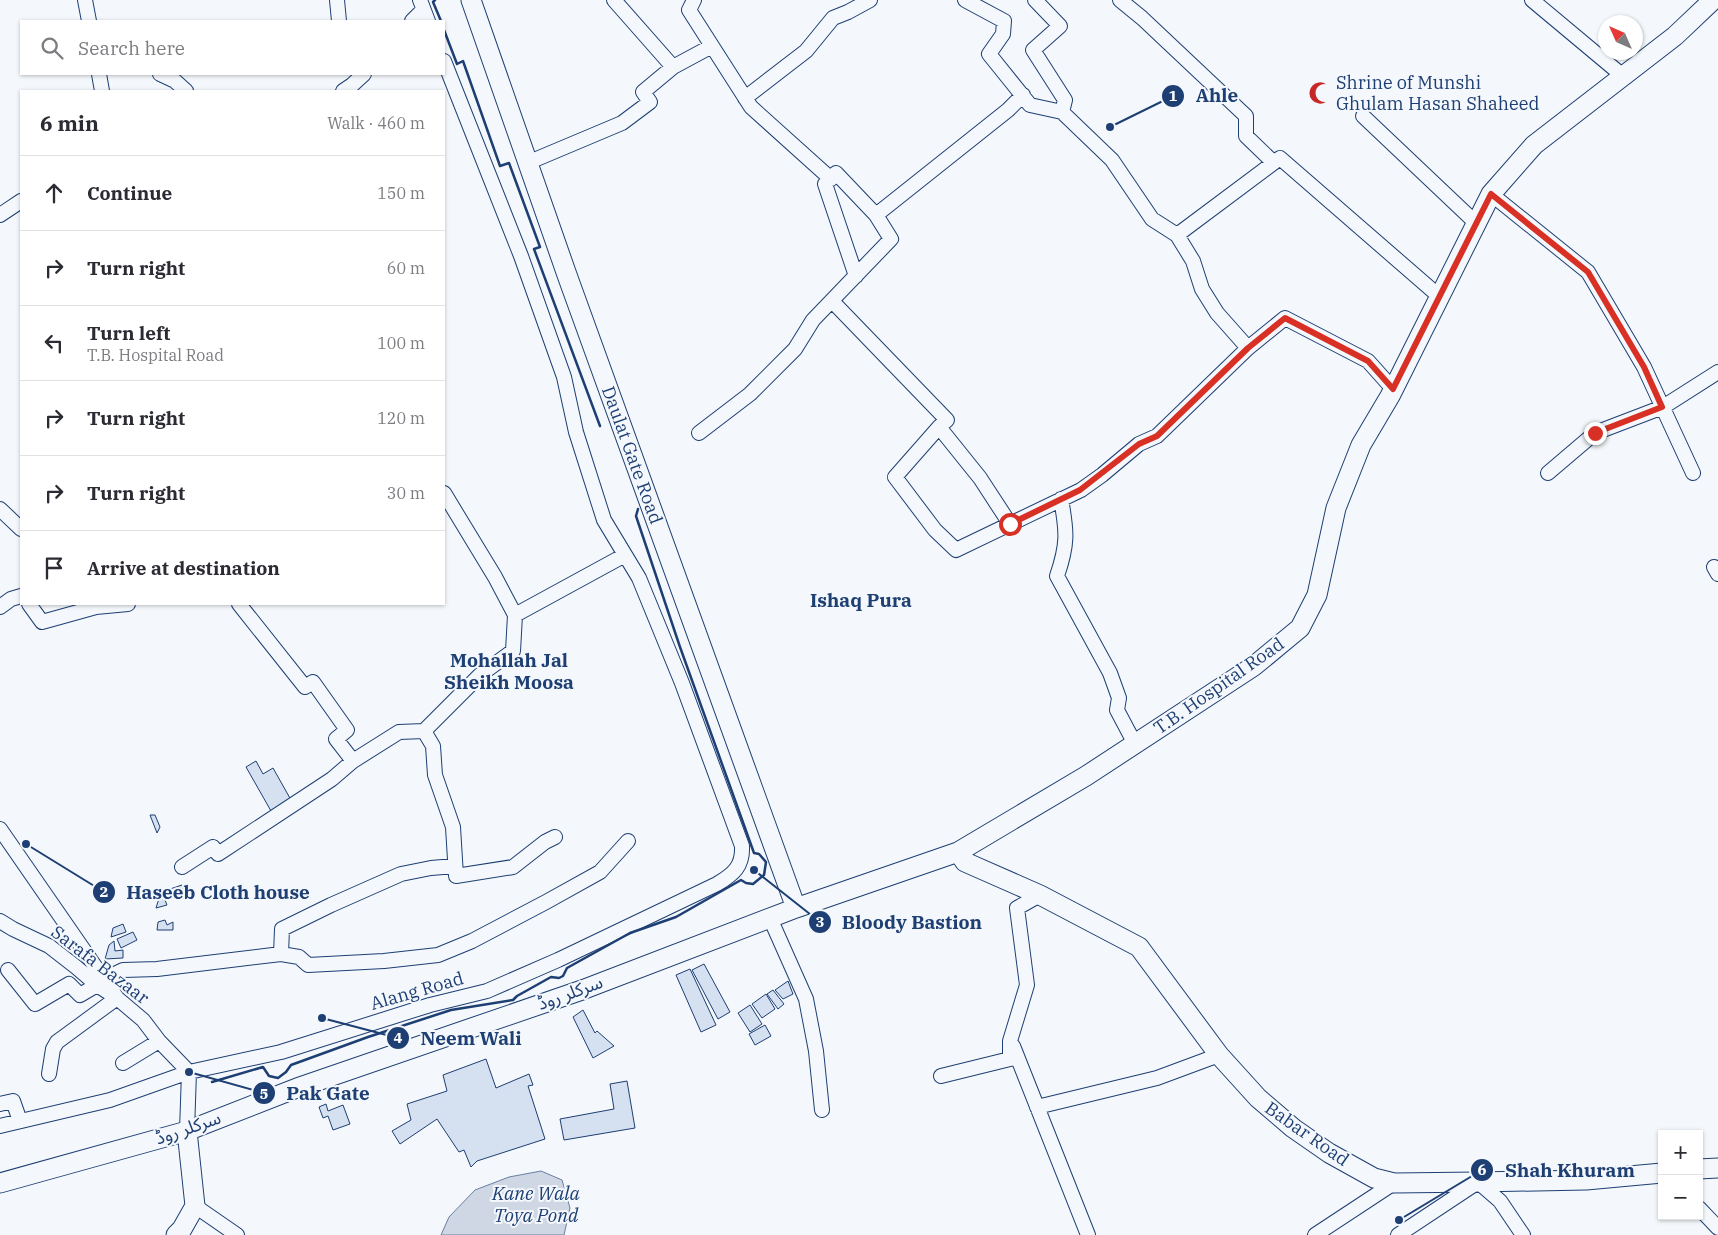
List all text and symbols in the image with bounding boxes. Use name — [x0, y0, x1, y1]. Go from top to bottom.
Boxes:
north arrow — [1598, 15, 1643, 60]
search box — [20, 20, 445, 75]
icon: search — [38, 34, 66, 62]
text: Search here — [78, 36, 185, 60]
place label: Shrine of Munshi Ghulam Hasan Shaheed — [1336, 71, 1540, 115]
callout: Ahle — [1161, 79, 1248, 113]
mosque icon: Shrine of Munshi Ghulam Hasan Shaheed — [1307, 80, 1333, 106]
text: Ahle — [1196, 83, 1239, 107]
text: 1 — [1168, 86, 1178, 105]
text: 6 min — [40, 109, 99, 137]
text: Walk · 460 m — [327, 113, 425, 133]
icon: ahead — [40, 179, 68, 207]
text: Continue — [87, 181, 172, 205]
text: 150 m — [377, 183, 425, 203]
icon: right — [40, 254, 68, 282]
text: Turn right — [87, 256, 185, 280]
text: 60 m — [387, 258, 425, 278]
text: Turn left — [87, 321, 170, 345]
icon: left — [40, 329, 68, 357]
text: 100 m — [377, 333, 425, 353]
text: T.B. Hospital Road — [87, 345, 224, 365]
street label: Daulat Gate Road — [597, 383, 668, 527]
icon: right — [40, 404, 68, 432]
text: Turn right — [87, 406, 185, 430]
text: 120 m — [377, 408, 425, 428]
route end — [1584, 422, 1607, 445]
icon: right — [40, 479, 68, 507]
text: Turn right — [87, 481, 185, 505]
text: 30 m — [387, 483, 425, 503]
route start — [999, 513, 1022, 536]
icon: arrive — [40, 554, 68, 582]
text: Arrive at destination — [87, 556, 280, 580]
district label: Ishaq Pura — [810, 588, 912, 612]
street label: T.B. Hospital Road — [1149, 632, 1288, 739]
district label: Mohallah Jal Sheikh Moosa — [444, 648, 574, 694]
callout: Haseeb Cloth house — [91, 875, 320, 909]
text: Haseeb Cloth house — [126, 880, 310, 904]
text: 2 — [99, 882, 109, 901]
callout: Bloody Bastion — [807, 905, 993, 939]
text: Bloody Bastion — [842, 910, 983, 934]
text: 3 — [815, 912, 825, 931]
street label: Sarafa Bazaar — [47, 920, 154, 1009]
street label: Alang Road — [368, 966, 466, 1015]
street label: سرکلر روڈ — [534, 970, 606, 1015]
callout: Neem Wali — [385, 1021, 531, 1055]
text: Neem Wali — [420, 1026, 522, 1050]
text: 4 — [393, 1028, 403, 1047]
callout: Pak Gate — [251, 1076, 379, 1110]
text: Pak Gate — [286, 1081, 370, 1105]
text: 5 — [259, 1084, 269, 1103]
street label: Babar Road — [1261, 1096, 1354, 1171]
street label: سرکلر روڈ — [152, 1106, 224, 1149]
map controls — [1658, 1130, 1703, 1220]
button: + — [1658, 1130, 1703, 1175]
callout: Shah Khuram — [1470, 1153, 1645, 1187]
text: Shah Khuram — [1505, 1158, 1635, 1182]
text: 6 — [1477, 1160, 1487, 1179]
button: − — [1658, 1175, 1703, 1220]
water label: Kane Wala Toya Pond — [491, 1181, 581, 1227]

